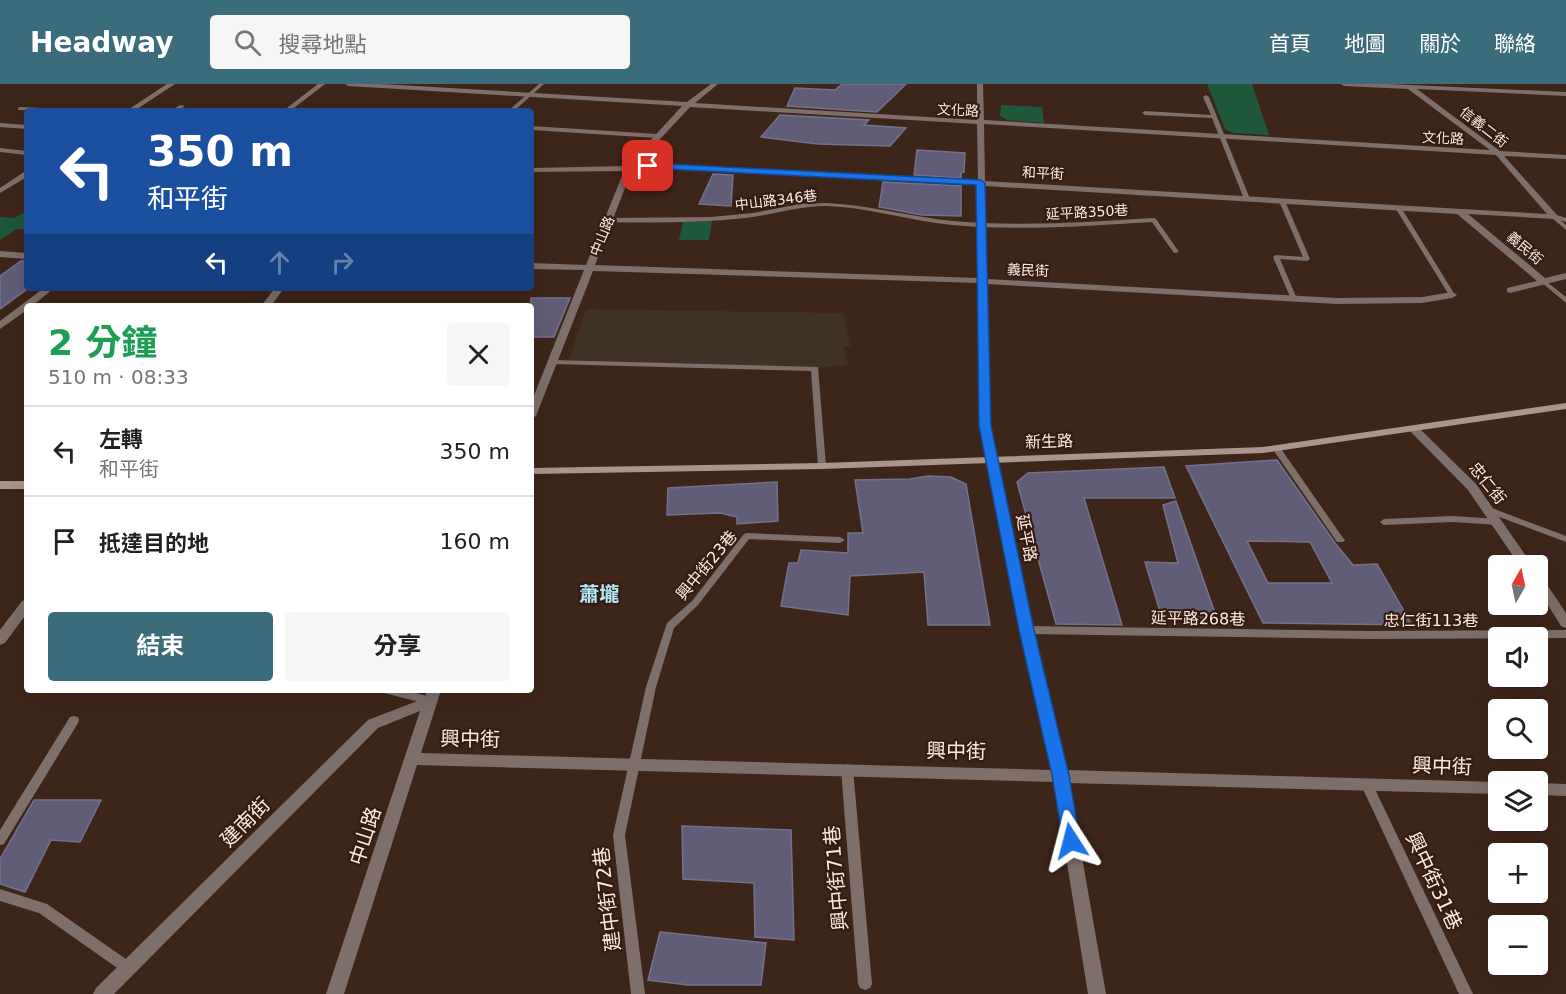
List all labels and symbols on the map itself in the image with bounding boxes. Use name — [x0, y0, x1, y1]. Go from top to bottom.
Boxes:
street label: 文化路 — [937, 101, 979, 119]
street label: 信義二街 — [1457, 103, 1511, 151]
street label: 文化路 — [1422, 129, 1464, 147]
pin — [622, 140, 673, 191]
street label: 和平街 — [1022, 164, 1064, 182]
street label: 中山路346巷 — [734, 187, 818, 213]
street label: 延平路350巷 — [1045, 202, 1129, 222]
street label: 中山路 — [587, 214, 617, 258]
street label: 義民街 — [1504, 228, 1546, 268]
street label: 義民街 — [1007, 261, 1049, 279]
street label: 新生路 — [1025, 431, 1073, 452]
street label: 忠仁街 — [1465, 459, 1510, 508]
street label: 延平路 — [1013, 513, 1040, 563]
street label: 興中街23巷 — [672, 527, 741, 604]
north arrow — [1488, 555, 1548, 615]
district label: 蕭壠 — [579, 582, 619, 606]
street label: 延平路268巷 — [1151, 608, 1245, 629]
street label: 忠仁街113巷 — [1384, 611, 1478, 630]
street label: 興中街 — [440, 726, 500, 752]
street label: 興中街 — [926, 738, 986, 764]
street label: 興中街 — [1412, 753, 1472, 779]
street label: 建南街 — [215, 792, 275, 852]
street label: 中山路 — [344, 804, 386, 868]
position arrow — [1039, 809, 1103, 873]
street label: 興中街71巷 — [819, 824, 853, 932]
street label: 興中街31巷 — [1401, 828, 1467, 934]
street label: 建中街72巷 — [589, 845, 625, 953]

